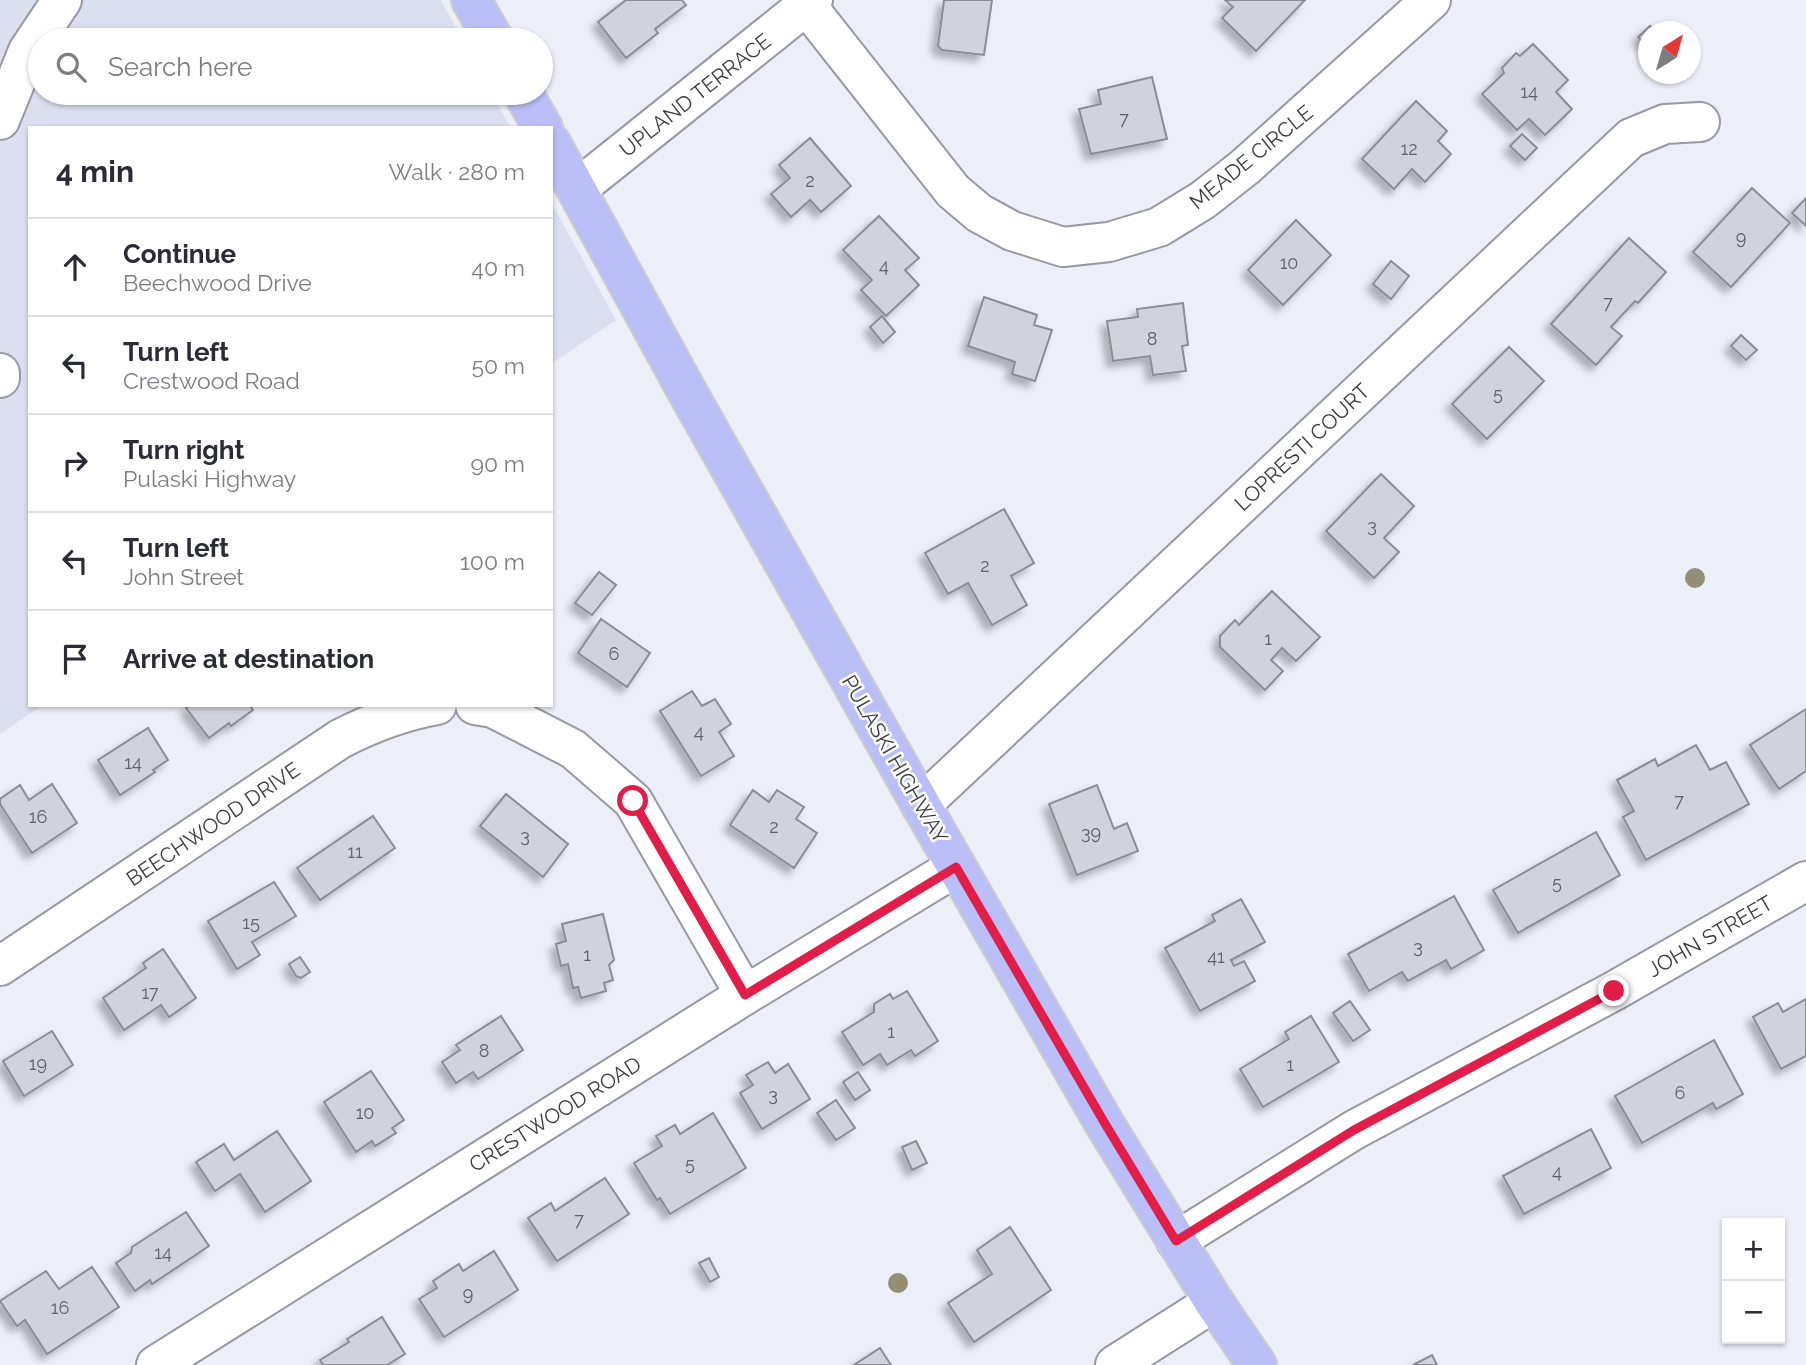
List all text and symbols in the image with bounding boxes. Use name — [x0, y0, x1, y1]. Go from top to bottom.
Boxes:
north arrow — [1638, 21, 1701, 84]
search box — [28, 28, 553, 105]
street label: UPLAND TERRACE — [614, 28, 776, 162]
icon: search — [52, 48, 90, 86]
text: Search here — [108, 52, 252, 82]
house number: 14 — [1520, 81, 1538, 102]
street label: MEADE CIRCLE — [1184, 100, 1318, 214]
house number: 7 — [1119, 108, 1129, 129]
house number: 12 — [1400, 138, 1418, 159]
text: 4 min — [56, 154, 134, 189]
text: Walk · 280 m — [388, 158, 525, 185]
house number: 2 — [805, 170, 815, 191]
house number: 9 — [1736, 227, 1746, 248]
text: Continue — [123, 239, 236, 269]
icon: ahead — [56, 248, 94, 286]
house number: 10 — [1280, 252, 1298, 273]
text: 40 m — [471, 254, 525, 281]
house number: 4 — [879, 255, 889, 276]
text: Beechwood Drive — [123, 269, 312, 296]
house number: 7 — [1603, 292, 1613, 313]
house number: 8 — [1147, 328, 1157, 349]
text: Turn left — [123, 337, 229, 367]
icon: left — [56, 346, 94, 384]
text: 50 m — [471, 352, 525, 379]
text: Crestwood Road — [123, 367, 300, 394]
street label: LOPRESTI COURT — [1229, 378, 1375, 516]
house number: 5 — [1493, 383, 1503, 404]
text: Turn right — [123, 435, 244, 465]
icon: right — [56, 444, 94, 482]
text: 90 m — [470, 450, 525, 477]
text: Pulaski Highway — [123, 465, 296, 492]
house number: 3 — [1367, 515, 1377, 536]
text: Turn left — [123, 533, 229, 563]
icon: left — [56, 542, 94, 580]
text: 100 m — [460, 548, 525, 575]
house number: 2 — [980, 555, 990, 576]
text: John Street — [123, 563, 244, 590]
house number: 1 — [1264, 628, 1272, 649]
icon: arrive — [56, 640, 94, 678]
house number: 6 — [609, 643, 620, 664]
text: Arrive at destination — [123, 644, 374, 674]
street label: PULASKI HIGHWAY — [837, 670, 954, 848]
house number: 4 — [694, 721, 704, 742]
house number: 14 — [124, 752, 142, 773]
street label: BEECHWOOD DRIVE — [122, 757, 304, 891]
route start — [617, 785, 648, 816]
house number: 7 — [1674, 790, 1684, 811]
house number: 16 — [29, 806, 47, 827]
house number: 2 — [769, 816, 779, 837]
house number: 39 — [1081, 822, 1101, 843]
house number: 3 — [520, 825, 530, 846]
house number: 11 — [347, 841, 363, 862]
house number: 5 — [1552, 872, 1562, 893]
street label: JOHN STREET — [1643, 890, 1777, 982]
house number: 15 — [242, 912, 260, 933]
house number: 3 — [1413, 936, 1423, 957]
house number: 1 — [583, 944, 591, 965]
house number: 41 — [1207, 946, 1225, 967]
route end — [1598, 975, 1629, 1006]
house number: 17 — [141, 982, 159, 1003]
house number: 1 — [887, 1021, 895, 1042]
house number: 8 — [479, 1040, 489, 1061]
street label: CRESTWOOD ROAD — [464, 1051, 646, 1177]
house number: 19 — [29, 1053, 47, 1074]
house number: 1 — [1286, 1054, 1294, 1075]
house number: 6 — [1675, 1082, 1686, 1103]
house number: 3 — [768, 1084, 778, 1105]
house number: 10 — [356, 1102, 374, 1123]
house number: 5 — [685, 1153, 695, 1174]
house number: 4 — [1552, 1161, 1562, 1182]
house number: 7 — [574, 1209, 584, 1230]
map controls — [1722, 1218, 1785, 1344]
button: + — [1722, 1218, 1785, 1281]
house number: 14 — [154, 1242, 172, 1263]
button: − — [1722, 1281, 1785, 1344]
house number: 9 — [463, 1283, 473, 1304]
house number: 16 — [51, 1297, 69, 1318]

